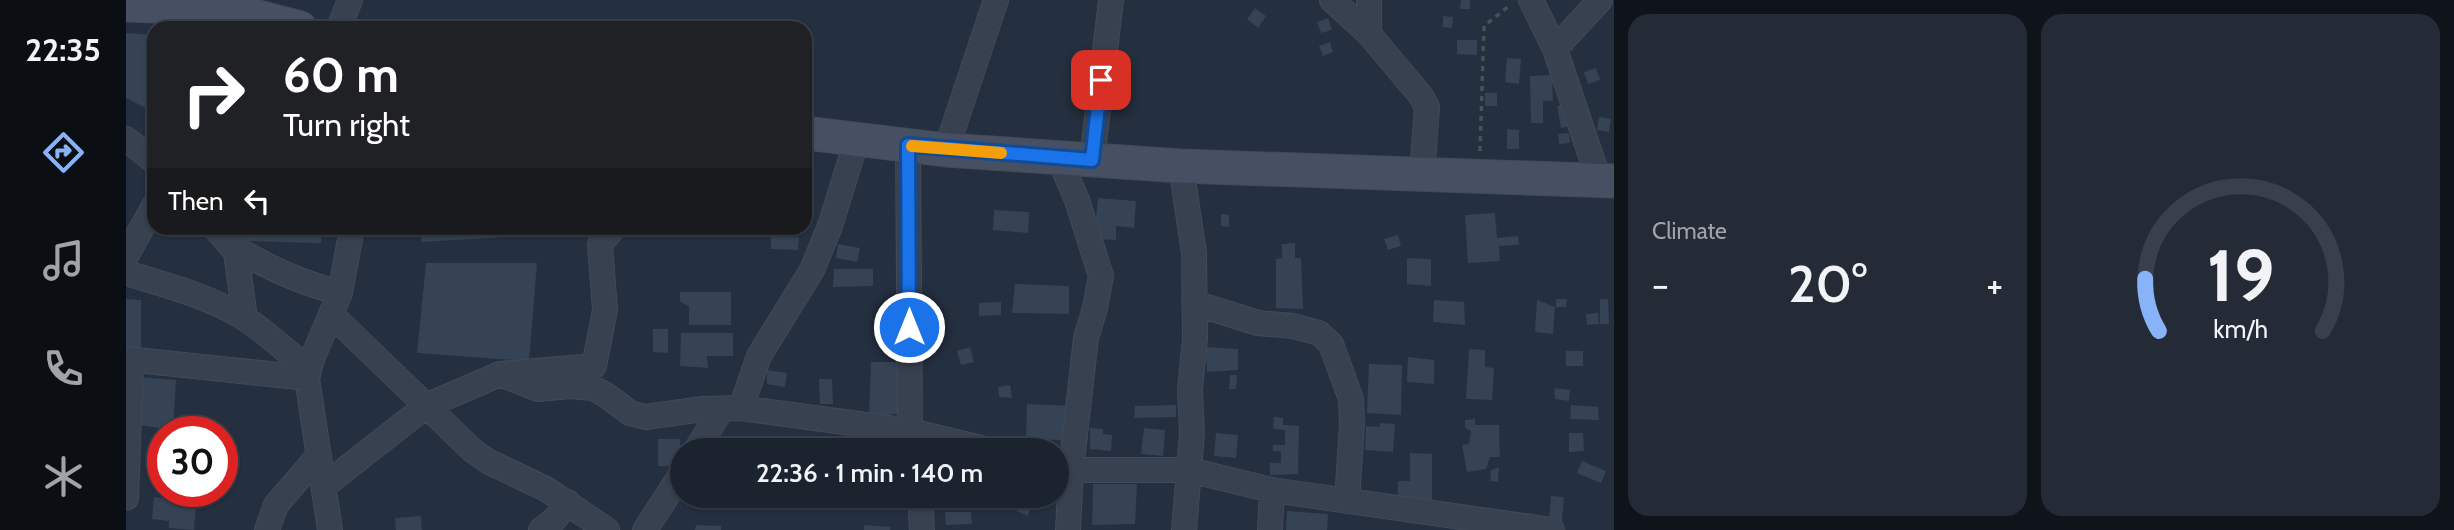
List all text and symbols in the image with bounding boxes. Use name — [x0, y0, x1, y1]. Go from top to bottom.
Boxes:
text: 22:35 — [25, 30, 101, 69]
text: 60 m — [283, 45, 399, 104]
icon: right — [168, 49, 259, 140]
pin — [1071, 50, 1131, 110]
icon: arrive — [1082, 61, 1120, 99]
text: Turn right — [283, 105, 410, 144]
icon: directions — [39, 128, 88, 177]
icon: left — [238, 182, 276, 220]
text: Then — [168, 185, 224, 217]
text: Climate — [1652, 217, 1727, 245]
text: 19 — [2207, 231, 2274, 319]
icon: music — [39, 236, 88, 285]
text: 20° — [1788, 252, 1867, 315]
text: − — [1652, 261, 1669, 308]
text: + — [1986, 261, 2003, 308]
position arrow — [872, 290, 946, 364]
text: km/h — [2213, 314, 2268, 344]
icon: phone — [39, 344, 88, 393]
speed limit sign: 30 — [147, 416, 238, 507]
icon: climate — [39, 452, 88, 501]
text: 22:36 · 1 min · 140 m — [756, 457, 983, 489]

